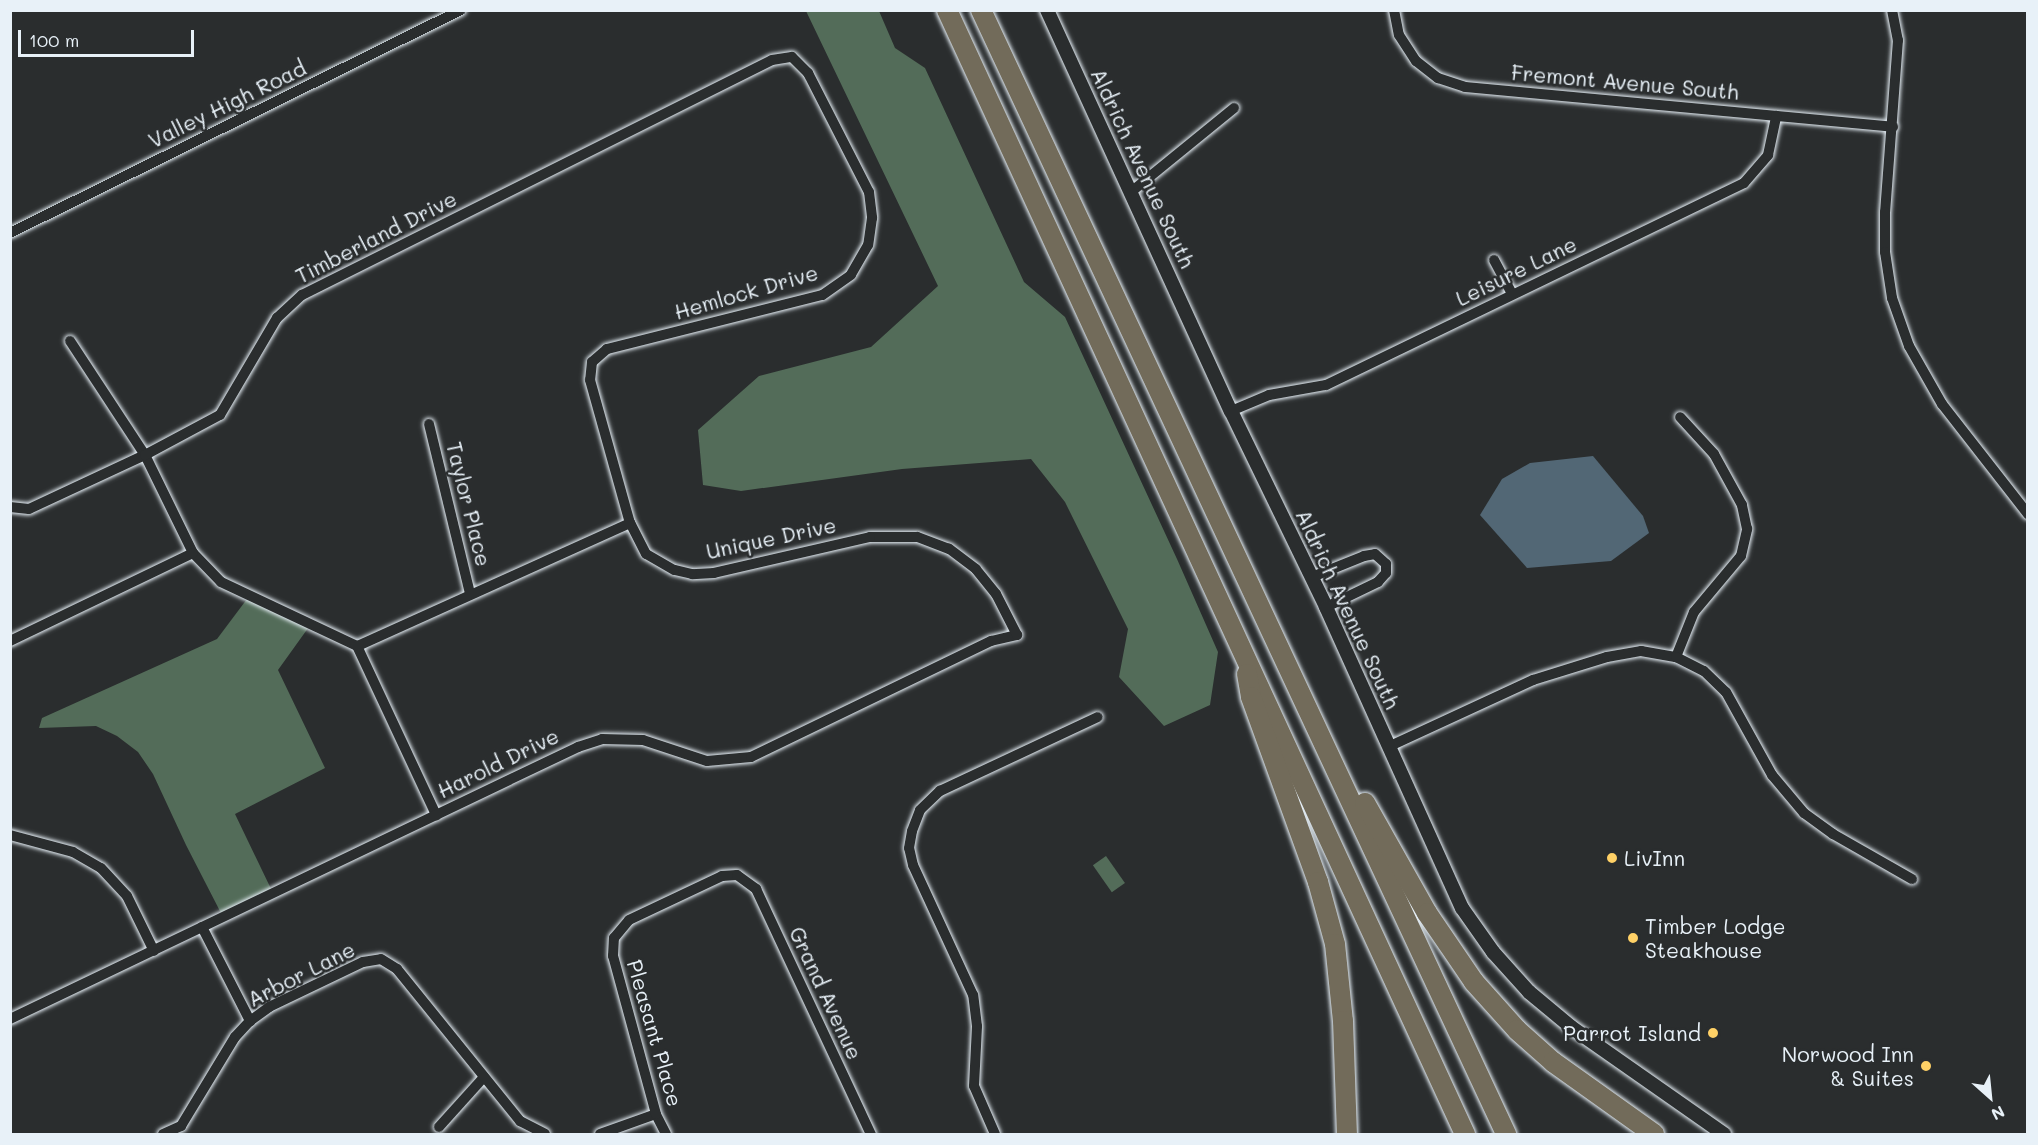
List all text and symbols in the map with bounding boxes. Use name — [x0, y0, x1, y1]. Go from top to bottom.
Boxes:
scale bar — [21, 18, 196, 56]
text: 100 m — [29, 28, 79, 52]
street label: Valley High Road — [144, 55, 310, 153]
street label: Fremont Avenue South — [1510, 59, 1740, 105]
street label: Aldrich Avenue South — [1086, 64, 1200, 272]
street label: Timberland Drive — [291, 186, 461, 288]
street label: Leisure Lane — [1452, 231, 1580, 311]
street label: Hemlock Drive — [671, 259, 821, 325]
street label: Taylor Place — [441, 439, 497, 569]
street label: Aldrich Avenue South — [1291, 505, 1405, 713]
street label: Unique Drive — [704, 512, 838, 564]
street label: Harold Drive — [433, 723, 563, 803]
place label: LivInn — [1624, 845, 1685, 871]
marker: LivInn — [1605, 851, 1619, 865]
place label: Timber Lodge Steakhouse — [1645, 913, 1785, 963]
street label: Grand Avenue — [784, 923, 868, 1063]
marker: Timber Lodge Steakhouse — [1626, 931, 1640, 945]
street label: Arbor Lane — [243, 936, 359, 1012]
street label: Pleasant Place — [622, 957, 688, 1109]
place label: Parrot Island — [1563, 1020, 1701, 1046]
marker: Parrot Island — [1706, 1026, 1720, 1040]
place label: Norwood Inn & Suites — [1782, 1041, 1914, 1091]
marker: Norwood Inn & Suites — [1919, 1059, 1933, 1073]
north arrow — [1960, 1067, 2020, 1127]
text: N — [1988, 1101, 2009, 1126]

